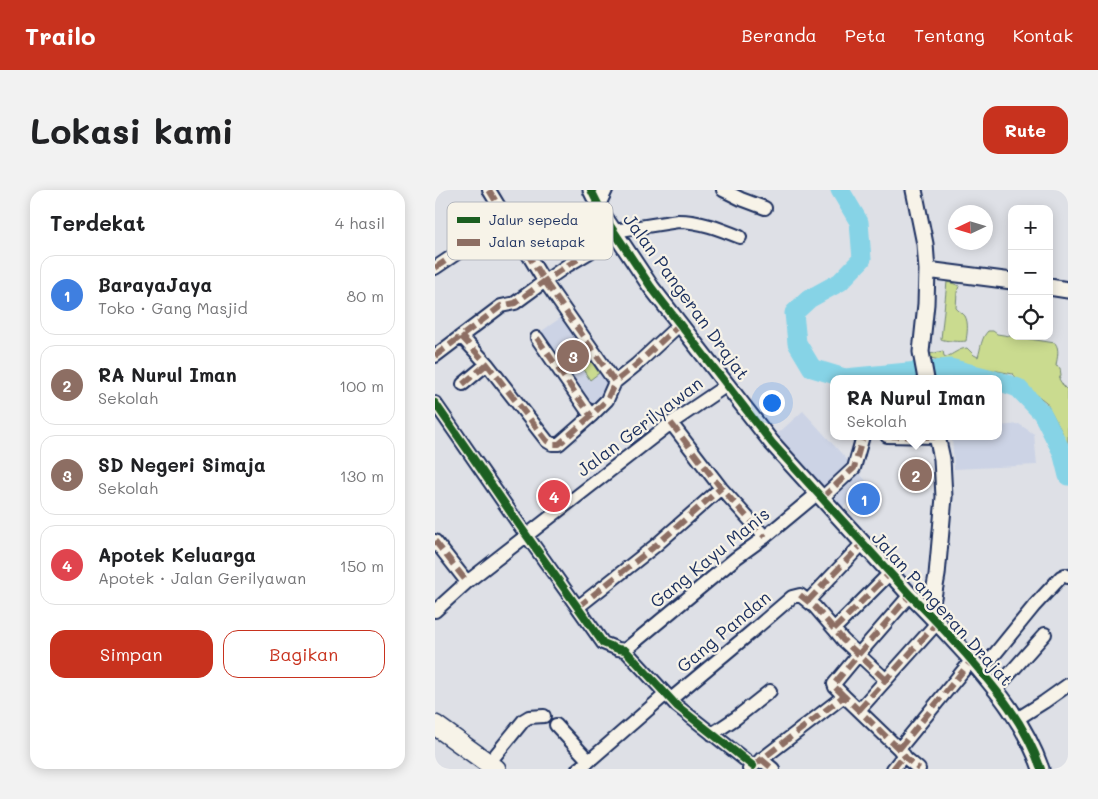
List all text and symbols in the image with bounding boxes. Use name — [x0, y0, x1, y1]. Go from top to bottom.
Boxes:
text: Trailo — [25, 20, 96, 51]
text: Beranda — [742, 23, 817, 47]
text: Peta — [845, 23, 886, 47]
text: Tentang — [914, 23, 985, 47]
text: Kontak — [1013, 23, 1073, 47]
button: Rute — [983, 106, 1068, 154]
text: Lokasi kami — [30, 107, 234, 153]
legend — [447, 202, 613, 260]
north arrow — [948, 205, 993, 250]
map controls — [1008, 205, 1053, 340]
button: + — [1008, 205, 1053, 250]
street label: Jalan Pangeran Drajat — [618, 208, 755, 384]
text: Terdekat — [50, 209, 145, 236]
text: Jalur sepeda — [489, 210, 578, 229]
text: 4 hasil — [335, 212, 385, 233]
text: Jalan setapak — [489, 232, 585, 251]
button: − — [1008, 250, 1053, 295]
text: BarayaJaya — [98, 272, 212, 297]
text: 1 — [63, 285, 71, 306]
text: 80 m — [347, 285, 384, 306]
button: locate — [1008, 295, 1053, 340]
text: Toko · Gang Masjid — [98, 297, 248, 318]
pin: 3 — [557, 337, 589, 375]
text: RA Nurul Iman — [98, 362, 237, 387]
street label: Jalan Gerilyawan — [572, 371, 707, 481]
text: 2 — [63, 375, 71, 396]
text: 100 m — [339, 375, 384, 396]
popup — [830, 375, 1002, 440]
text: RA Nurul Iman — [847, 385, 985, 410]
text: Sekolah — [98, 387, 158, 408]
your location — [759, 390, 785, 416]
text: Sekolah — [847, 410, 907, 431]
text: SD Negeri Simaja — [98, 452, 266, 477]
pin: 2 — [900, 456, 932, 494]
text: 3 — [62, 465, 72, 486]
text: 130 m — [340, 465, 384, 486]
text: Sekolah — [98, 477, 158, 498]
pin: 4 — [538, 477, 570, 515]
pin: 1 — [848, 480, 880, 518]
street label: Gang Kayu Manis — [644, 501, 774, 613]
street label: Jalan Pangeran Drajat — [867, 526, 1019, 691]
text: Apotek Keluarga — [98, 542, 256, 567]
text: 4 — [62, 555, 72, 576]
text: 150 m — [340, 555, 384, 576]
text: Apotek · Jalan Gerilyawan — [98, 567, 306, 588]
street label: Gang Pandan — [671, 585, 775, 678]
button: Simpan — [50, 630, 213, 678]
button: Bagikan — [223, 630, 385, 678]

